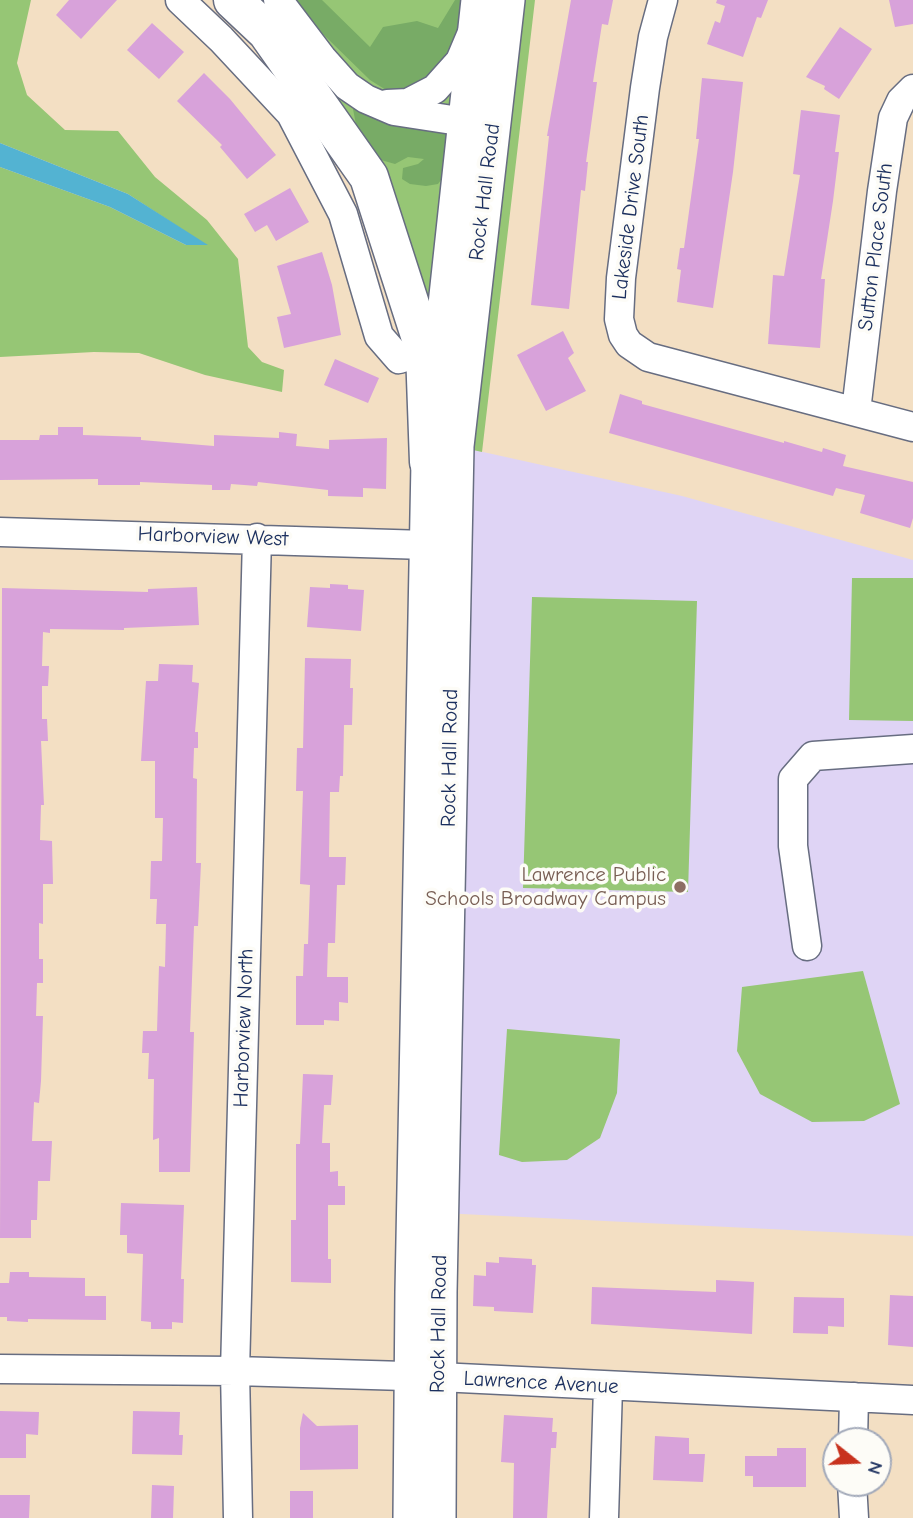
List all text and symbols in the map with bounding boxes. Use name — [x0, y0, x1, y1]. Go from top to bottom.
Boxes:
street label: Lakeside Drive South — [607, 113, 655, 301]
street label: Rock Hall Road — [464, 122, 506, 262]
street label: Sutton Place South — [853, 162, 899, 332]
street label: Harborview West — [137, 522, 289, 552]
street label: Rock Hall Road — [436, 689, 464, 827]
place label: Lawrence Public Schools Broadway Campus — [425, 862, 666, 912]
marker: Lawrence Public Schools Broadway Campus — [672, 879, 688, 895]
street label: Harborview North — [229, 948, 259, 1108]
street label: Rock Hall Road — [425, 1255, 453, 1393]
street label: Lawrence Avenue — [463, 1366, 619, 1400]
north arrow — [822, 1427, 892, 1497]
text: N — [863, 1459, 887, 1477]

